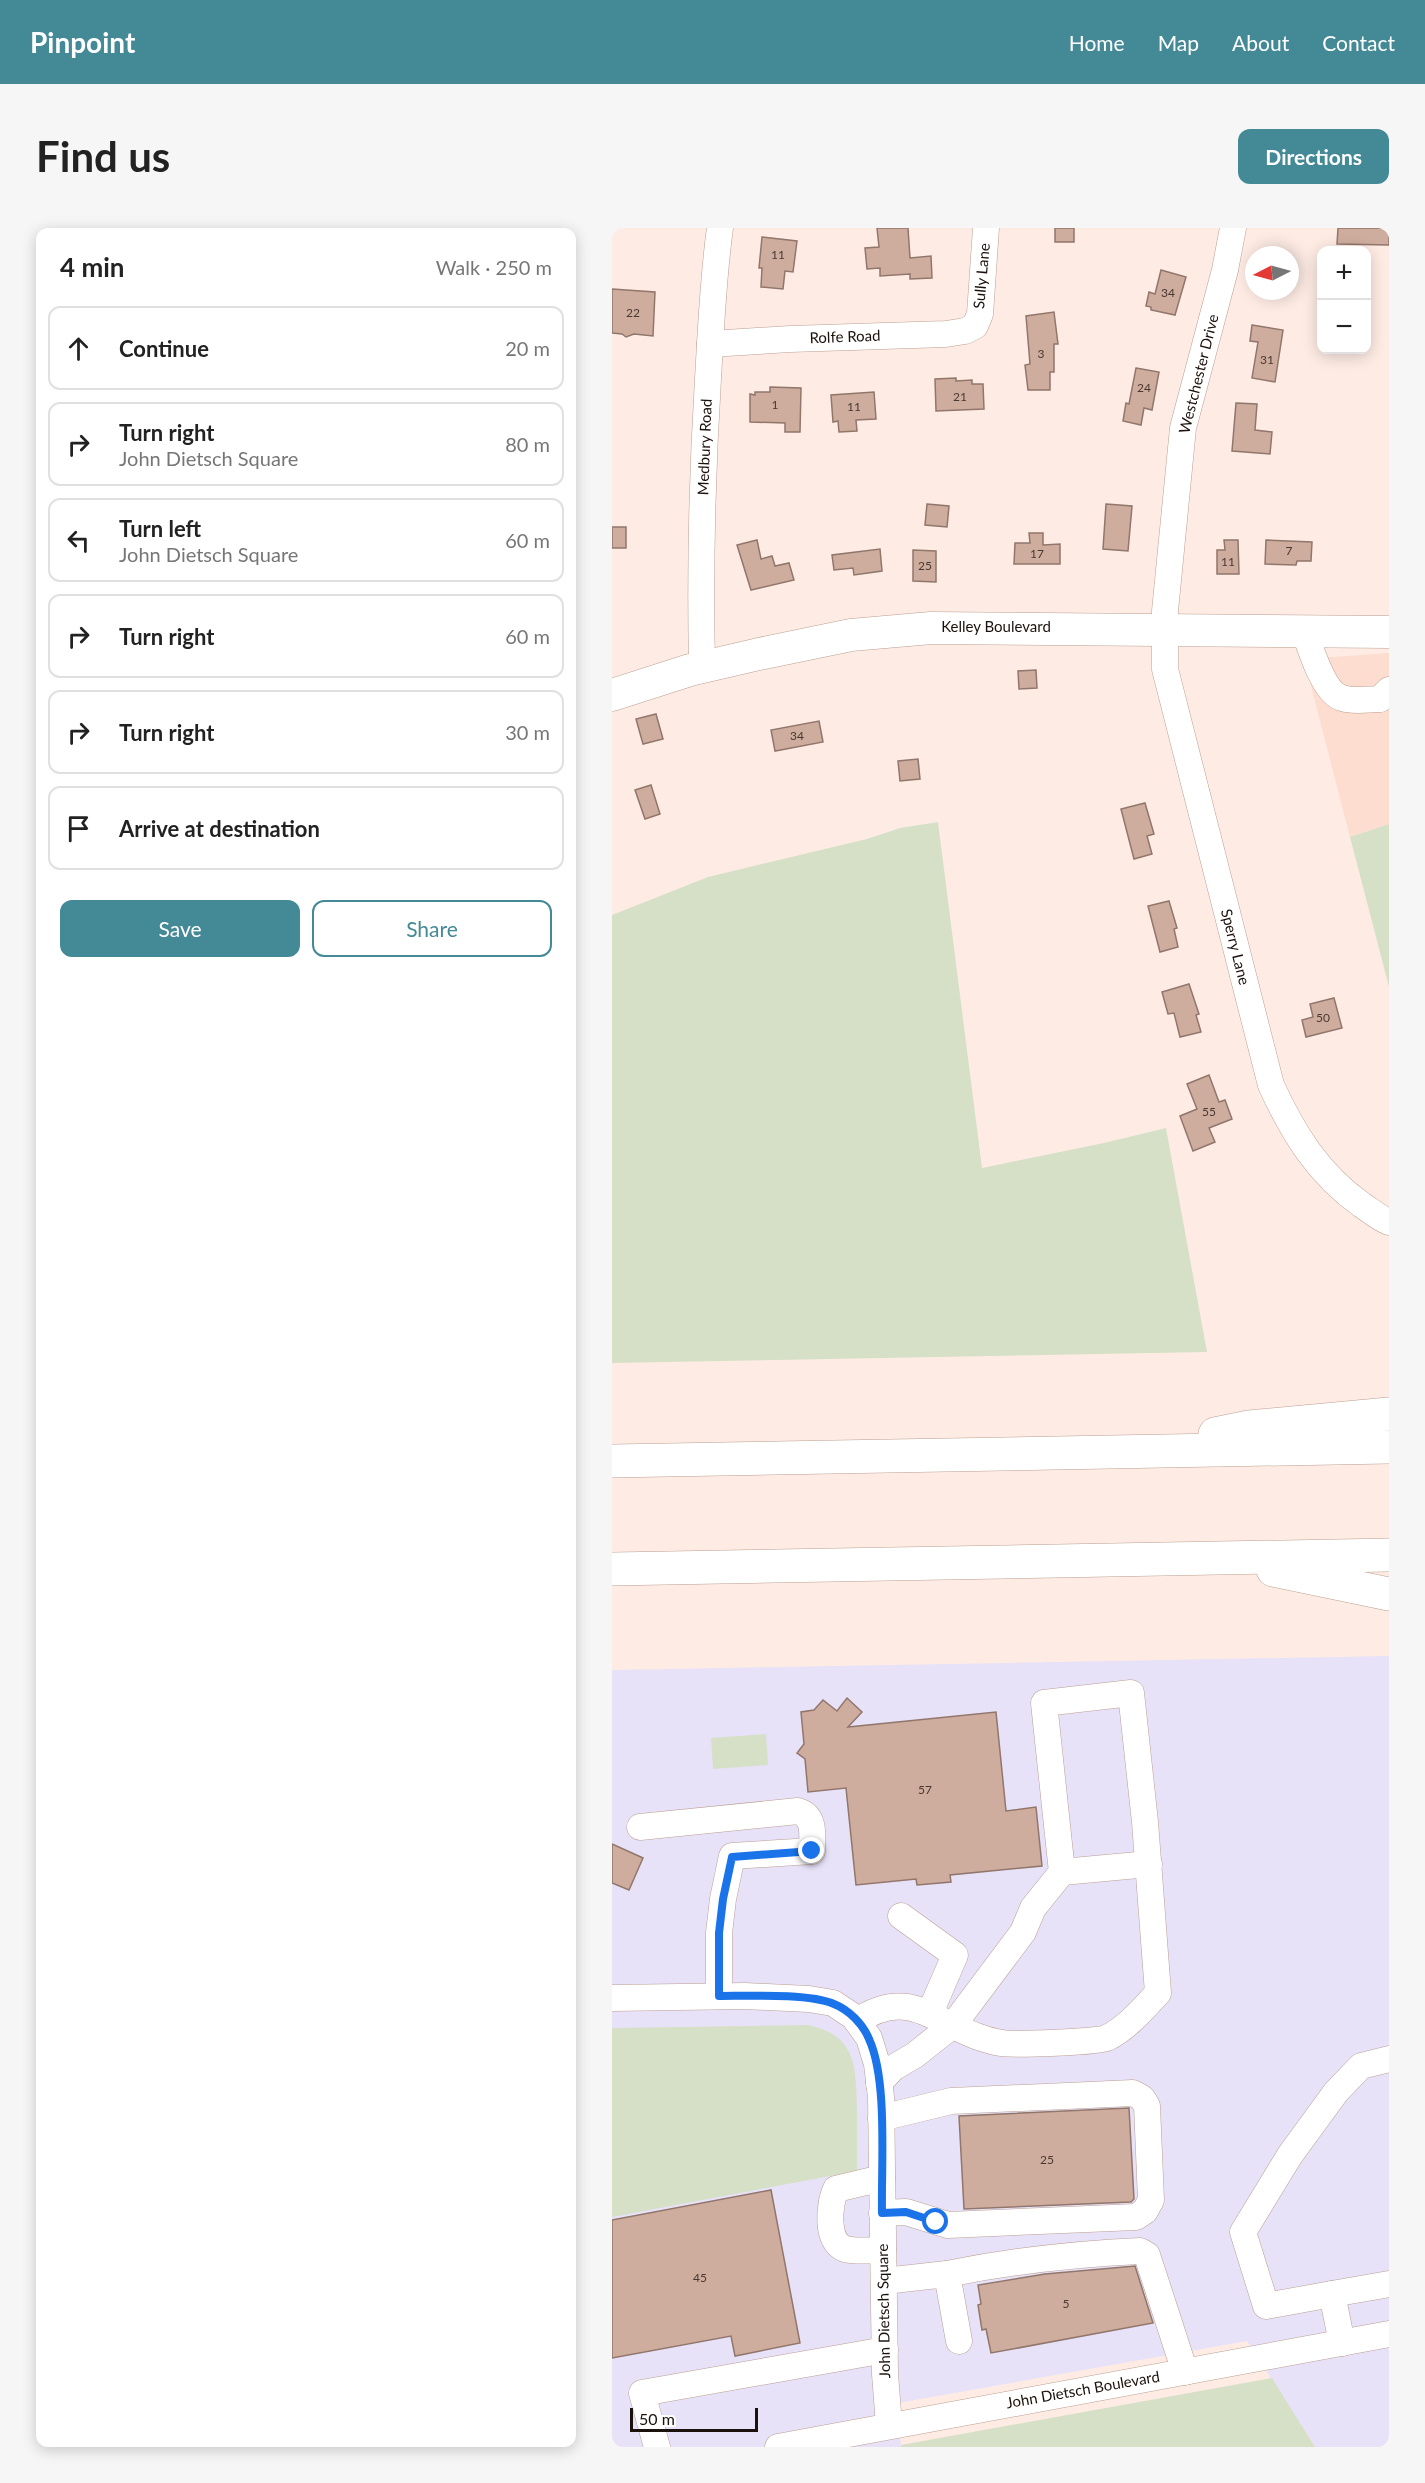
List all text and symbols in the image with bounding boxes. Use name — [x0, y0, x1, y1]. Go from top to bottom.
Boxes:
text: Pinpoint — [30, 25, 135, 59]
text: Home — [1069, 30, 1125, 55]
text: Map — [1158, 30, 1199, 55]
text: About — [1232, 30, 1289, 55]
text: Contact — [1322, 30, 1395, 55]
button: Directions — [1238, 129, 1389, 184]
text: Find us — [36, 131, 170, 181]
street label: Sully Lane — [969, 242, 993, 310]
north arrow — [1245, 246, 1299, 300]
map controls — [1317, 246, 1371, 354]
button: + — [1317, 246, 1371, 300]
house number: 11 — [771, 247, 785, 262]
text: 4 min — [60, 251, 124, 283]
text: Walk · 250 m — [436, 255, 552, 279]
house number: 34 — [1161, 285, 1175, 300]
button: − — [1317, 300, 1371, 354]
house number: 22 — [626, 305, 640, 320]
street label: Westchester Drive — [1174, 312, 1222, 435]
street label: Rolfe Road — [809, 326, 881, 346]
icon: ahead — [62, 332, 95, 365]
text: Continue — [119, 335, 209, 362]
text: 20 m — [505, 336, 550, 360]
house number: 3 — [1038, 346, 1045, 361]
house number: 31 — [1260, 352, 1274, 367]
house number: 24 — [1137, 380, 1151, 395]
house number: 21 — [953, 389, 967, 404]
house number: 1 — [772, 397, 779, 412]
street label: Medbury Road — [693, 398, 715, 496]
house number: 11 — [847, 399, 861, 414]
text: Turn right — [119, 419, 214, 446]
icon: right — [62, 428, 95, 461]
text: 80 m — [505, 432, 550, 456]
text: John Dietsch Square — [119, 446, 298, 470]
text: Turn left — [119, 515, 201, 542]
icon: left — [62, 524, 95, 557]
text: 60 m — [505, 528, 550, 552]
text: John Dietsch Square — [119, 542, 298, 566]
house number: 7 — [1286, 543, 1293, 558]
house number: 17 — [1030, 546, 1044, 561]
house number: 11 — [1221, 554, 1235, 569]
house number: 25 — [918, 558, 932, 573]
street label: Kelley Boulevard — [941, 617, 1051, 635]
icon: right — [62, 620, 95, 653]
text: Turn right — [119, 623, 214, 650]
text: 60 m — [505, 624, 550, 648]
icon: right — [62, 716, 95, 749]
text: Turn right — [119, 719, 214, 746]
text: 30 m — [505, 720, 550, 744]
house number: 34 — [790, 728, 804, 743]
icon: arrive — [62, 812, 95, 845]
text: Arrive at destination — [119, 815, 320, 842]
button: Save — [60, 900, 300, 957]
button: Share — [312, 900, 552, 957]
street label: Sperry Lane — [1218, 907, 1254, 987]
house number: 50 — [1316, 1010, 1330, 1025]
house number: 55 — [1202, 1104, 1216, 1119]
house number: 57 — [918, 1782, 932, 1797]
route end — [798, 1837, 824, 1863]
house number: 25 — [1040, 2152, 1054, 2167]
route start — [922, 2208, 948, 2234]
street label: John Dietsch Square — [873, 2244, 893, 2378]
house number: 45 — [693, 2270, 707, 2285]
house number: 5 — [1063, 2296, 1070, 2311]
street label: John Dietsch Boulevard — [1005, 2367, 1161, 2411]
scale bar — [630, 2405, 758, 2432]
text: 50 m — [639, 2409, 675, 2428]

